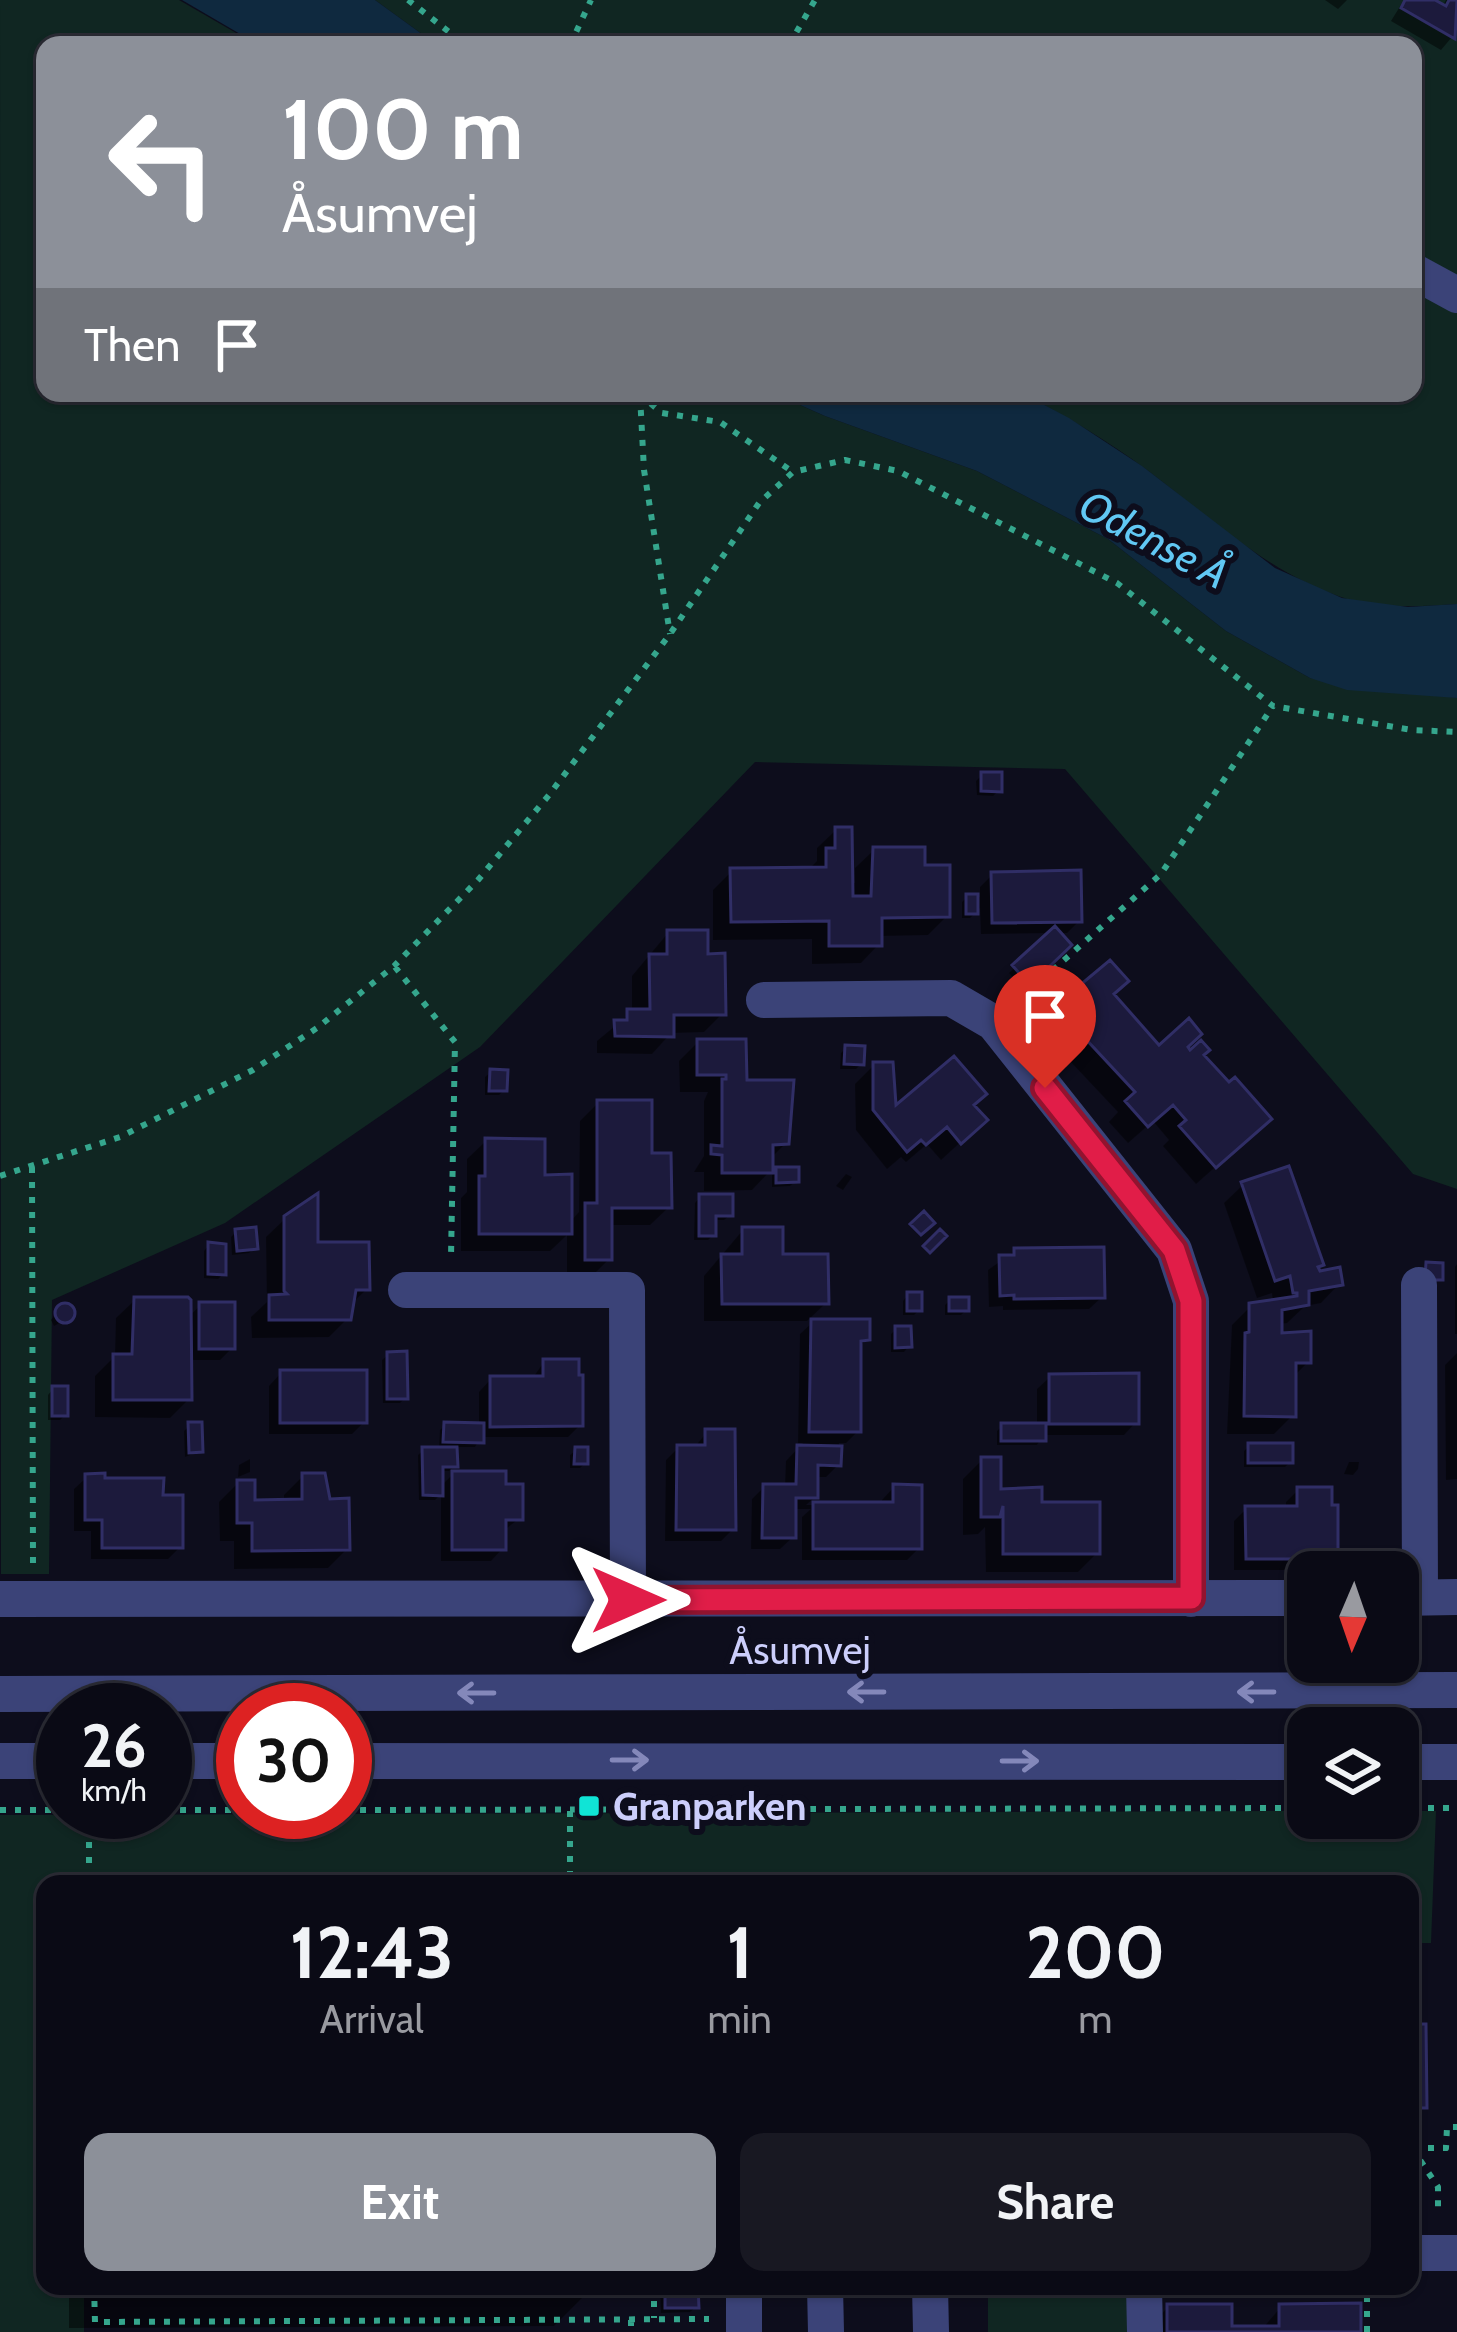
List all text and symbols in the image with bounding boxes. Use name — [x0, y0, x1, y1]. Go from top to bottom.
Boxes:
text: 100 m — [282, 78, 524, 180]
icon: left — [84, 84, 240, 240]
text: Åsumvej — [282, 180, 478, 246]
icon: arrive — [204, 312, 270, 378]
text: Then — [84, 318, 180, 372]
water label: Odense Å — [1071, 478, 1237, 600]
pin — [994, 965, 1096, 1088]
icon: arrive — [1012, 983, 1078, 1049]
position arrow — [565, 1537, 691, 1663]
north arrow — [1287, 1551, 1419, 1683]
map controls — [1287, 1551, 1419, 1839]
street label: Åsumvej — [729, 1626, 871, 1674]
one-way arrow — [847, 1681, 886, 1703]
one-way arrow — [1237, 1681, 1276, 1703]
one-way arrow — [457, 1682, 496, 1704]
speed limit sign: 30 — [216, 1683, 372, 1839]
button: layers — [1287, 1707, 1419, 1839]
text: 26 — [81, 1709, 147, 1782]
one-way arrow — [610, 1749, 649, 1771]
one-way arrow — [1000, 1750, 1039, 1772]
text: km/h — [81, 1772, 147, 1809]
place label: Granparken — [613, 1782, 807, 1830]
marker: Granparken — [576, 1793, 602, 1819]
text: 12:43 — [290, 1909, 454, 1996]
text: 1 — [726, 1909, 753, 1996]
text: 200 — [1026, 1909, 1165, 1996]
text: Arrival — [320, 1995, 424, 2043]
text: min — [708, 1995, 772, 2043]
text: m — [1078, 1995, 1113, 2043]
button: Exit — [84, 2133, 716, 2271]
button: Share — [740, 2133, 1371, 2271]

